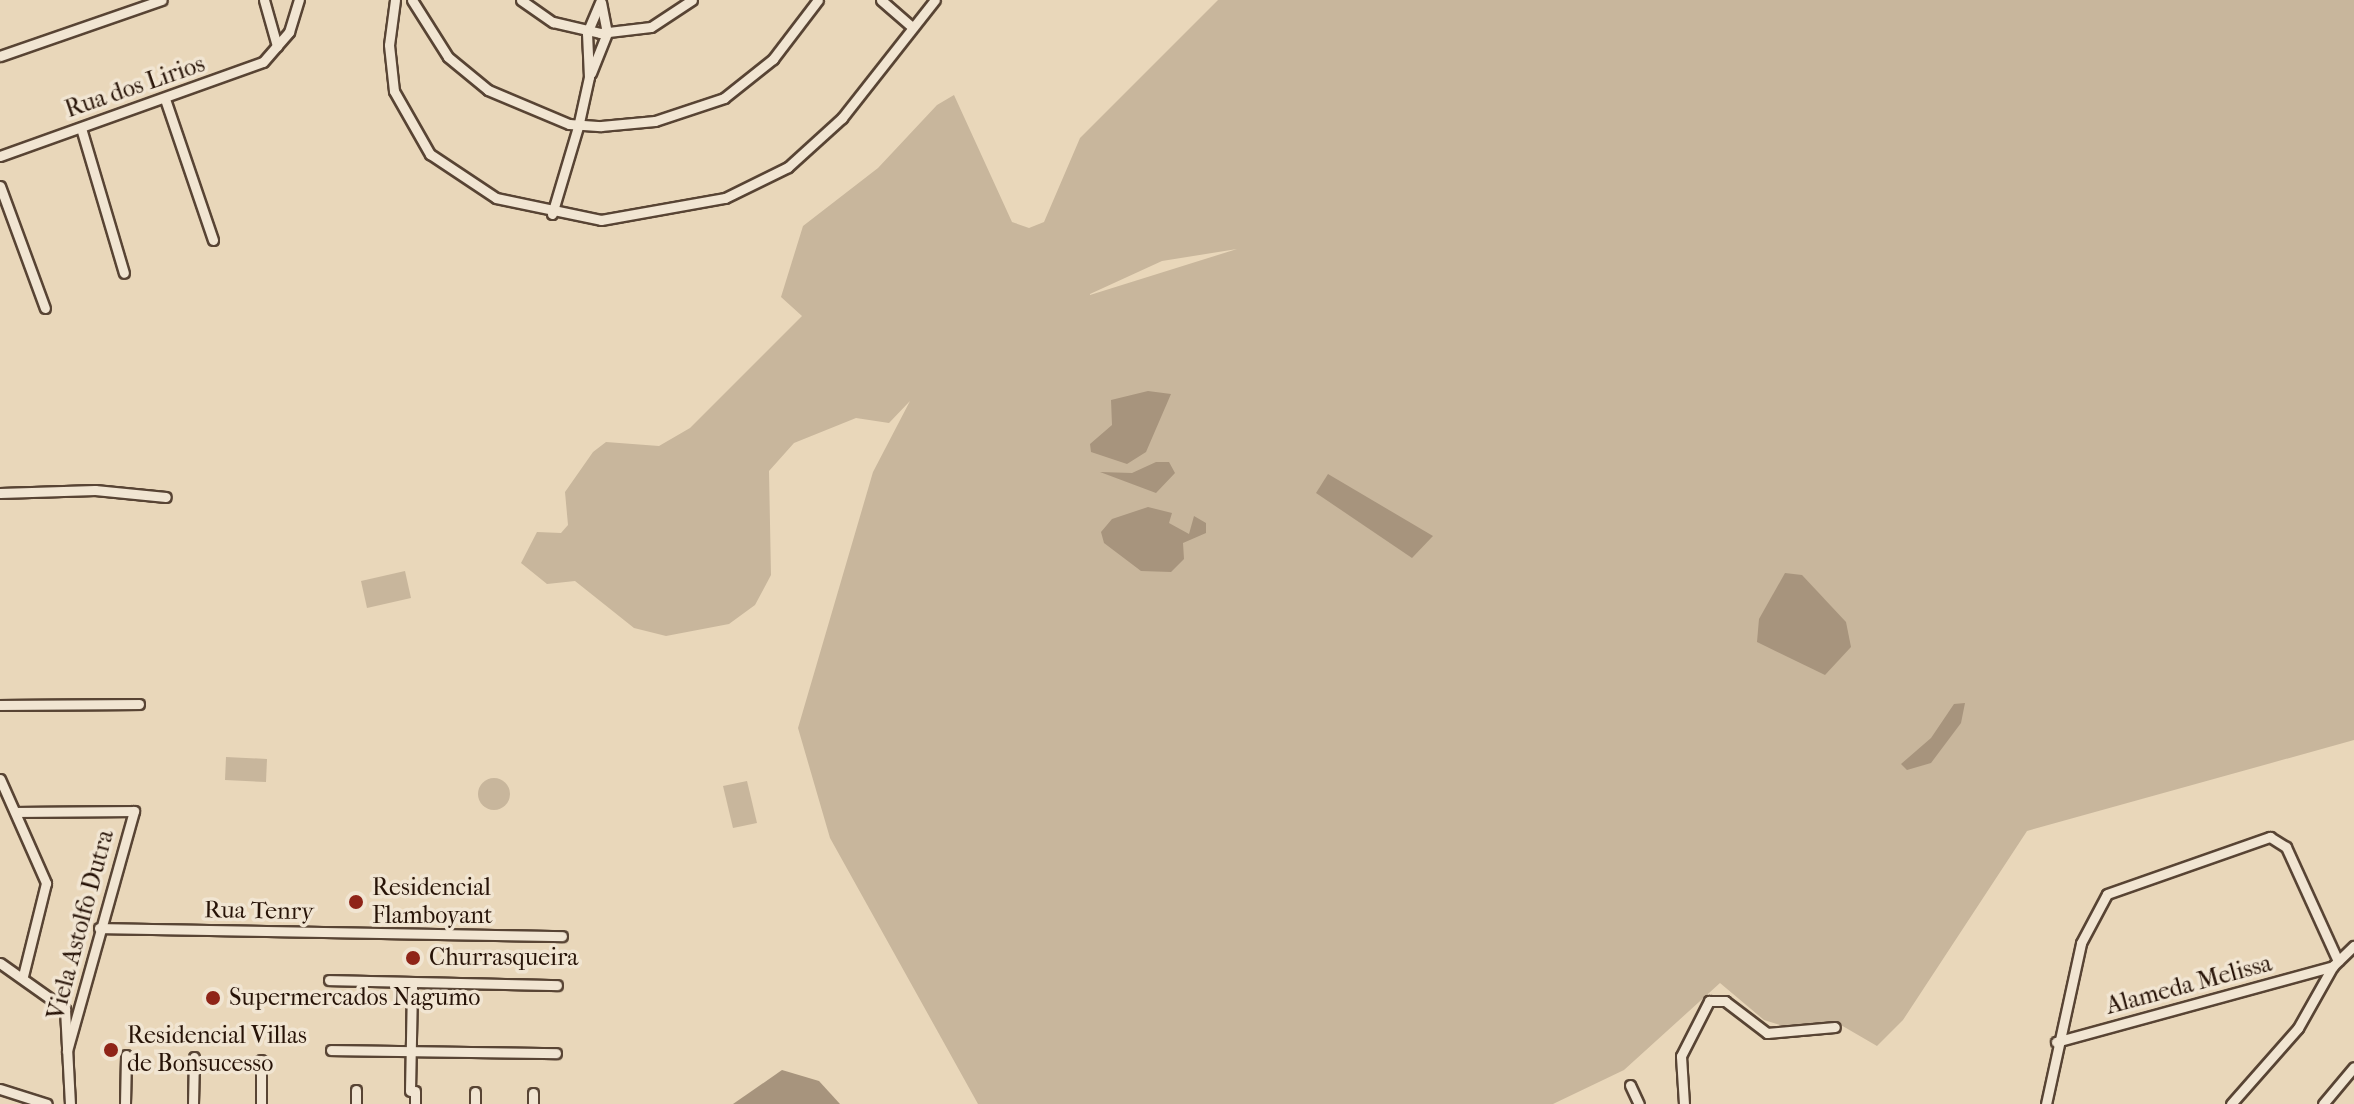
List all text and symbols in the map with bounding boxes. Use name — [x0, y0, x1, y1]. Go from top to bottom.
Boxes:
street label: Rua dos Lirios — [61, 50, 209, 124]
street label: Viela Astolfo Dutra — [42, 827, 120, 1023]
place label: Residencial Flamboyant — [372, 874, 493, 930]
marker: Residencial Flamboyant — [347, 893, 365, 911]
street label: Rua Tenry — [204, 896, 314, 926]
place label: Churrasqueira — [429, 944, 578, 972]
marker: Churrasqueira — [404, 949, 422, 967]
street label: Alameda Melissa — [2103, 949, 2275, 1021]
place label: Supermercados Nagumo — [229, 984, 480, 1012]
marker: Supermercados Nagumo — [204, 989, 222, 1007]
place label: Residencial Villas de Bonsucesso — [127, 1022, 307, 1078]
marker: Residencial Villas de Bonsucesso — [102, 1041, 120, 1059]

